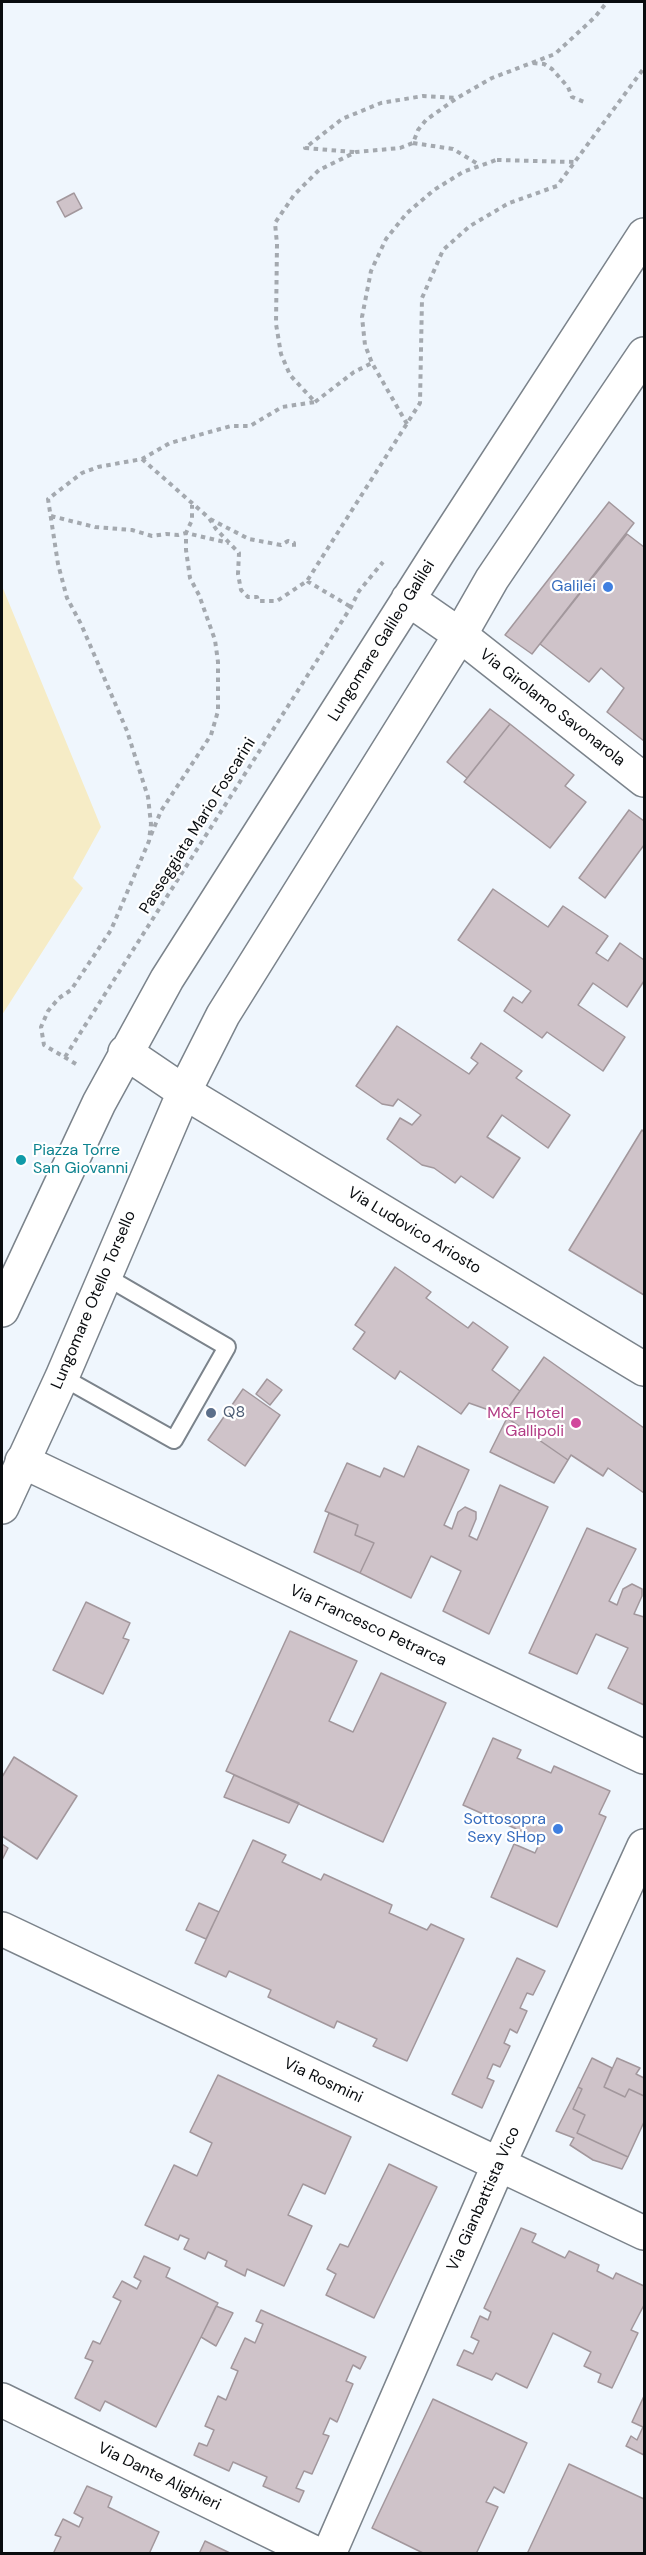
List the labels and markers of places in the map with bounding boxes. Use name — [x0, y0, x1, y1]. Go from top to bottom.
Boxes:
place label: Galilei — [551, 577, 596, 597]
marker: Galilei — [601, 580, 615, 594]
place label: Piazza Torre San Giovanni — [33, 1141, 128, 1179]
marker: Piazza Torre San Giovanni — [14, 1153, 28, 1167]
place label: Q8 — [223, 1403, 245, 1423]
place label: M&F Hotel Gallipoli — [487, 1404, 564, 1442]
marker: Q8 — [204, 1406, 218, 1420]
marker: M&F Hotel Gallipoli — [569, 1416, 583, 1430]
place label: Sottosopra Sexy SHop — [464, 1810, 546, 1848]
marker: Sottosopra Sexy SHop — [551, 1822, 565, 1836]

